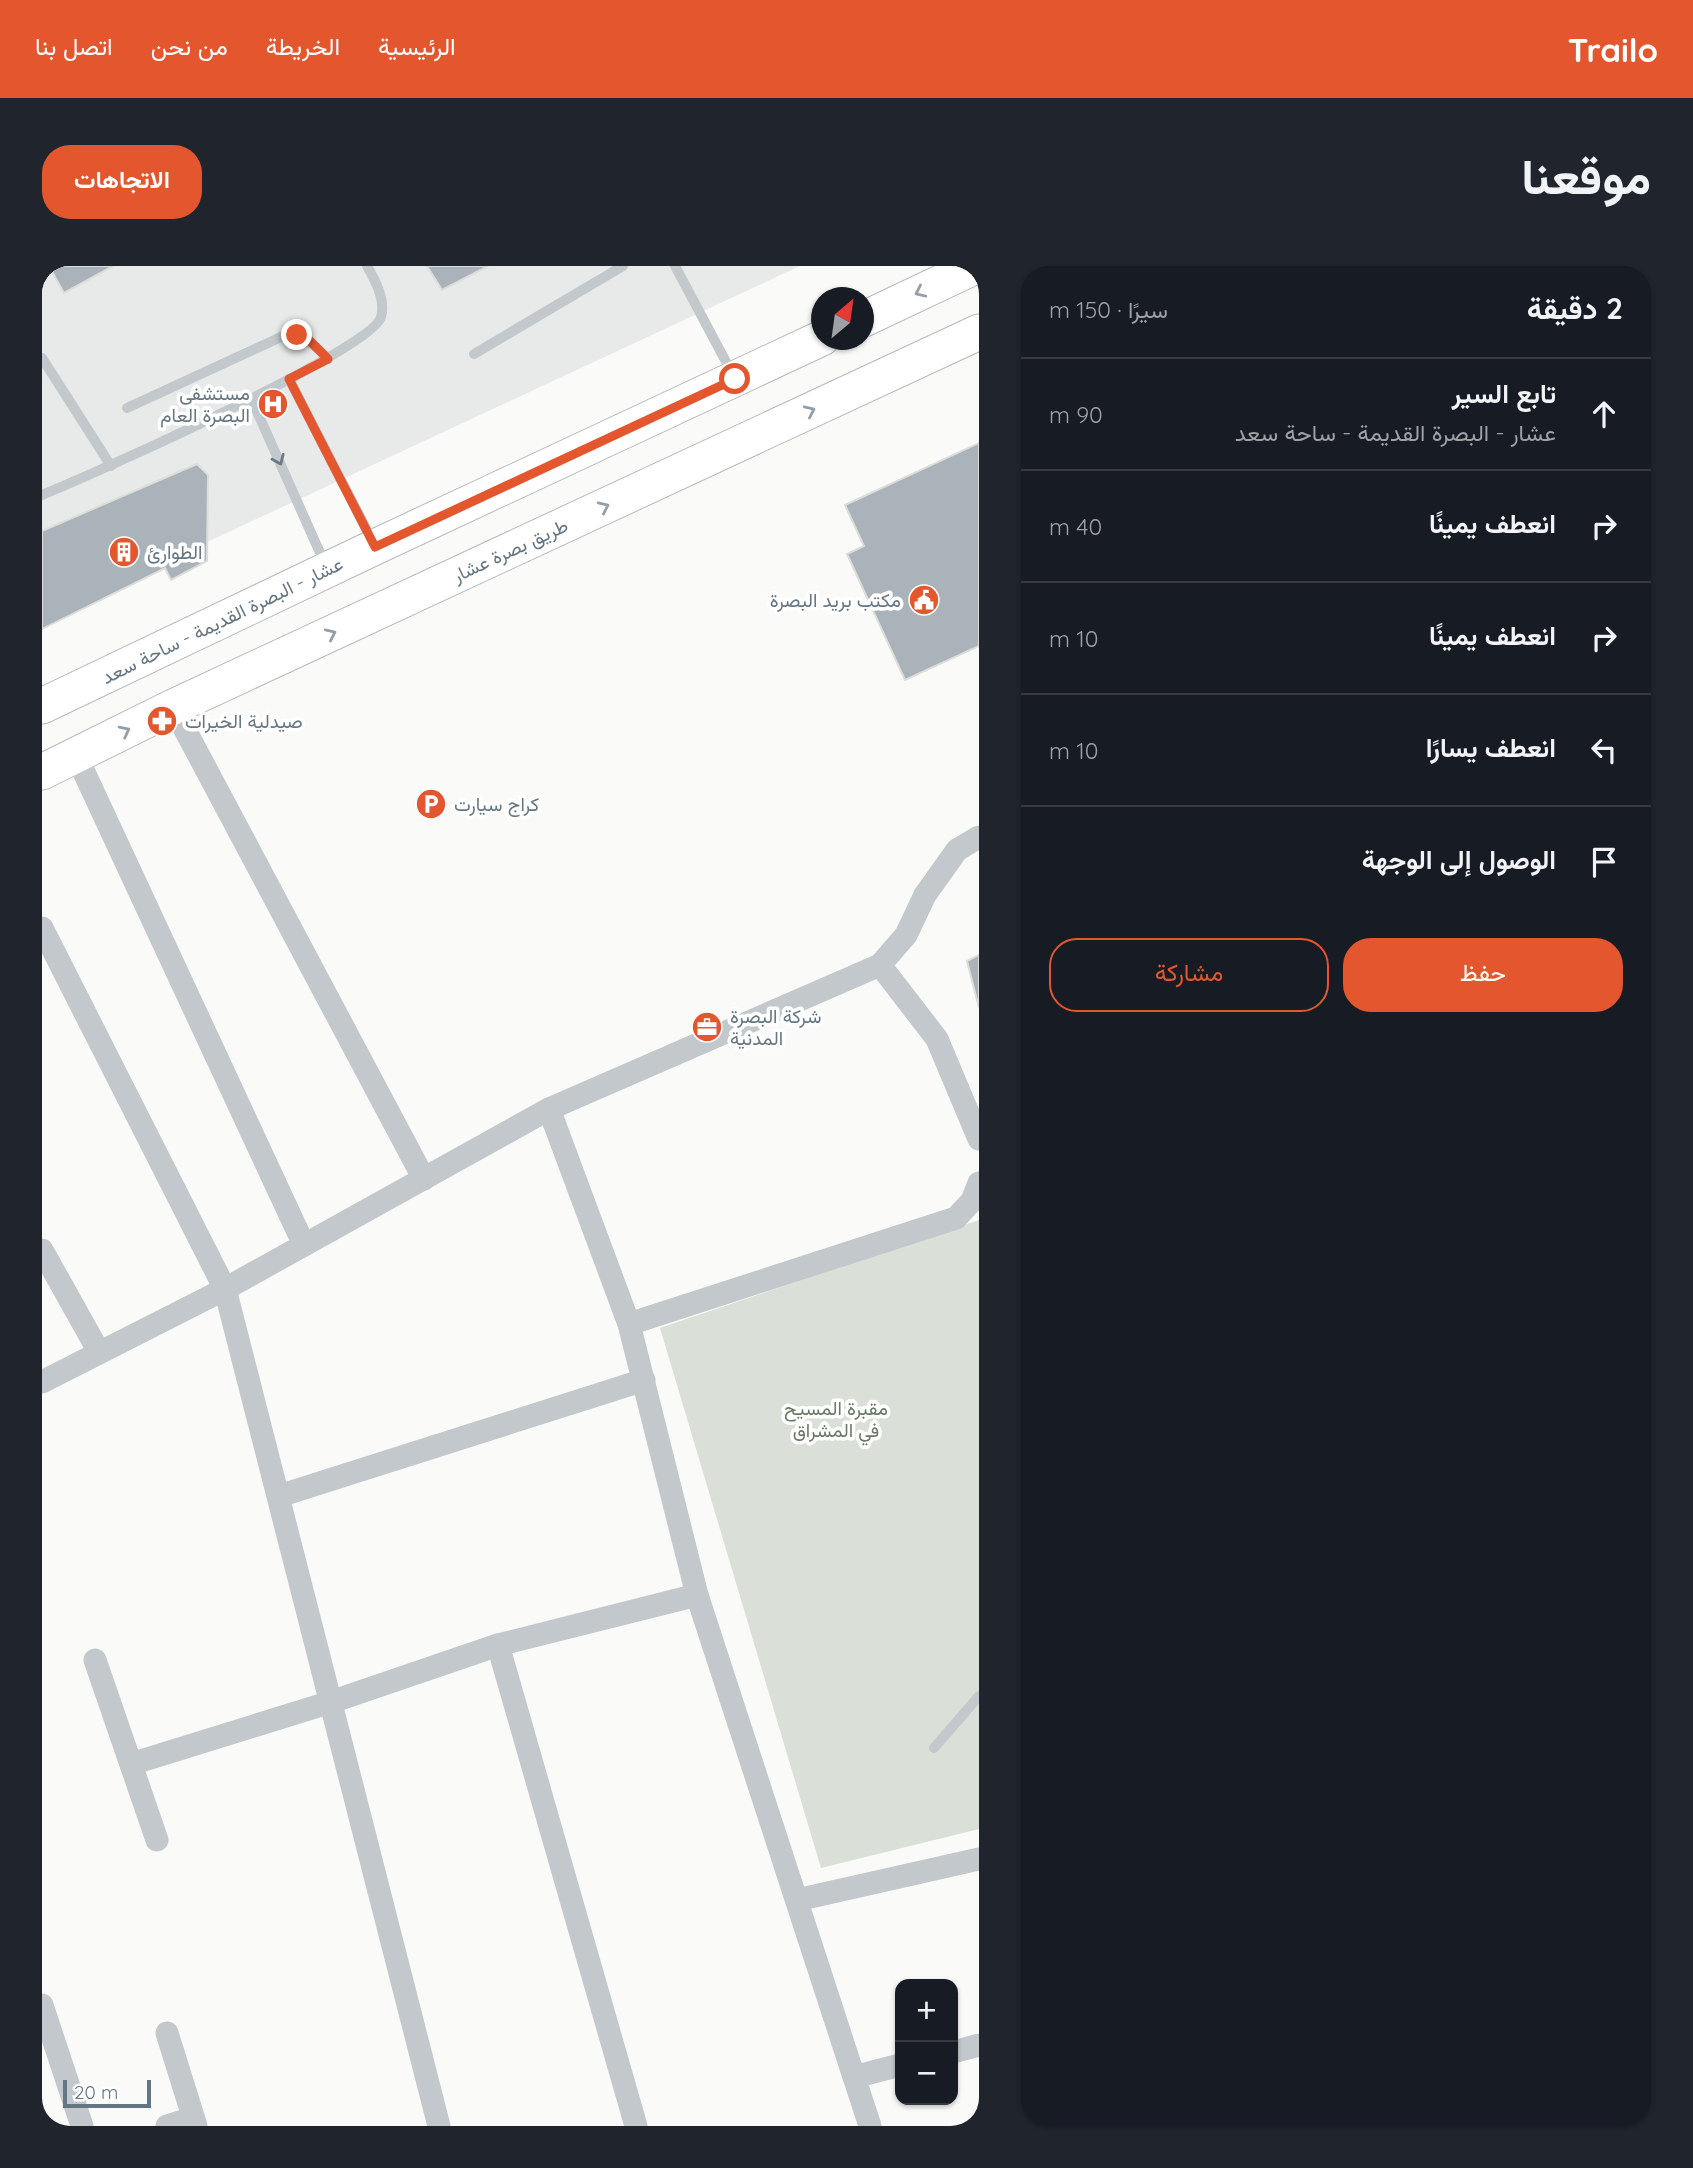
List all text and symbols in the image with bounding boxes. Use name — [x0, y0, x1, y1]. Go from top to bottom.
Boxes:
text: Trailo — [1568, 29, 1658, 70]
text: اتصل بنا — [35, 31, 113, 61]
text: من نحن — [151, 31, 228, 61]
text: الخريطة — [266, 31, 340, 61]
text: الرئيسية — [378, 31, 456, 61]
button: الاتجاهات — [42, 145, 202, 219]
text: موقعنا — [1521, 145, 1651, 206]
one-way arrow — [915, 284, 927, 298]
north arrow — [811, 287, 874, 350]
text: 2 دقيقة — [1527, 289, 1623, 327]
text: سيرًا · 150 m — [1049, 295, 1168, 324]
route end — [281, 319, 312, 350]
route start — [719, 363, 750, 394]
text: تابع السير — [1452, 377, 1556, 410]
place label: مستشفى البصرة العام — [160, 381, 250, 428]
hospital icon: مستشفى البصرة العام — [256, 387, 290, 421]
icon: ahead — [1585, 395, 1623, 433]
text: 90 m — [1049, 400, 1103, 429]
one-way arrow — [803, 405, 815, 419]
text: عشار - البصرة القديمة - ساحة سعد — [1235, 418, 1556, 447]
one-way arrow — [271, 453, 285, 465]
one-way arrow — [596, 501, 609, 515]
text: انعطف يمينًا — [1429, 507, 1556, 540]
icon: right — [1585, 507, 1623, 545]
text: 40 m — [1049, 512, 1102, 541]
street label: طريق بصرة عشار — [447, 513, 572, 588]
building icon: الطوارئ — [107, 535, 141, 569]
place label: الطوارئ — [147, 540, 202, 564]
street label: عشار - البصرة القديمة - ساحة سعد — [97, 551, 347, 689]
public building icon: مكتب بريد البصرة — [907, 583, 941, 617]
place label: مكتب بريد البصرة — [770, 588, 901, 612]
text: انعطف يمينًا — [1429, 619, 1556, 652]
icon: right — [1585, 619, 1623, 657]
text: 10 m — [1049, 624, 1098, 653]
one-way arrow — [324, 628, 336, 642]
pharmacy icon: صيدلية الخيرات — [145, 704, 179, 738]
place label: صيدلية الخيرات — [185, 709, 303, 733]
one-way arrow — [118, 725, 130, 739]
text: انعطف يسارًا — [1426, 731, 1556, 764]
icon: left — [1585, 731, 1623, 769]
text: 10 m — [1049, 736, 1098, 765]
parking icon: كراج سيارت — [414, 787, 448, 821]
place label: كراج سيارت — [454, 792, 539, 817]
text: الوصول إلى الوجهة — [1362, 843, 1556, 876]
icon: arrive — [1585, 843, 1623, 881]
button: مشاركة — [1049, 938, 1329, 1012]
button: حفظ — [1343, 938, 1623, 1012]
place label: شركة البصرة المدنية — [730, 1004, 822, 1050]
office icon: شركة البصرة المدنية — [690, 1010, 724, 1044]
park label: مقبرة المسيح في المشراق — [784, 1396, 888, 1446]
map controls — [895, 1979, 958, 2105]
button: + — [895, 1979, 958, 2042]
button: − — [895, 2042, 958, 2105]
scale bar — [63, 2077, 150, 2109]
text: 20 m — [74, 2080, 118, 2104]

